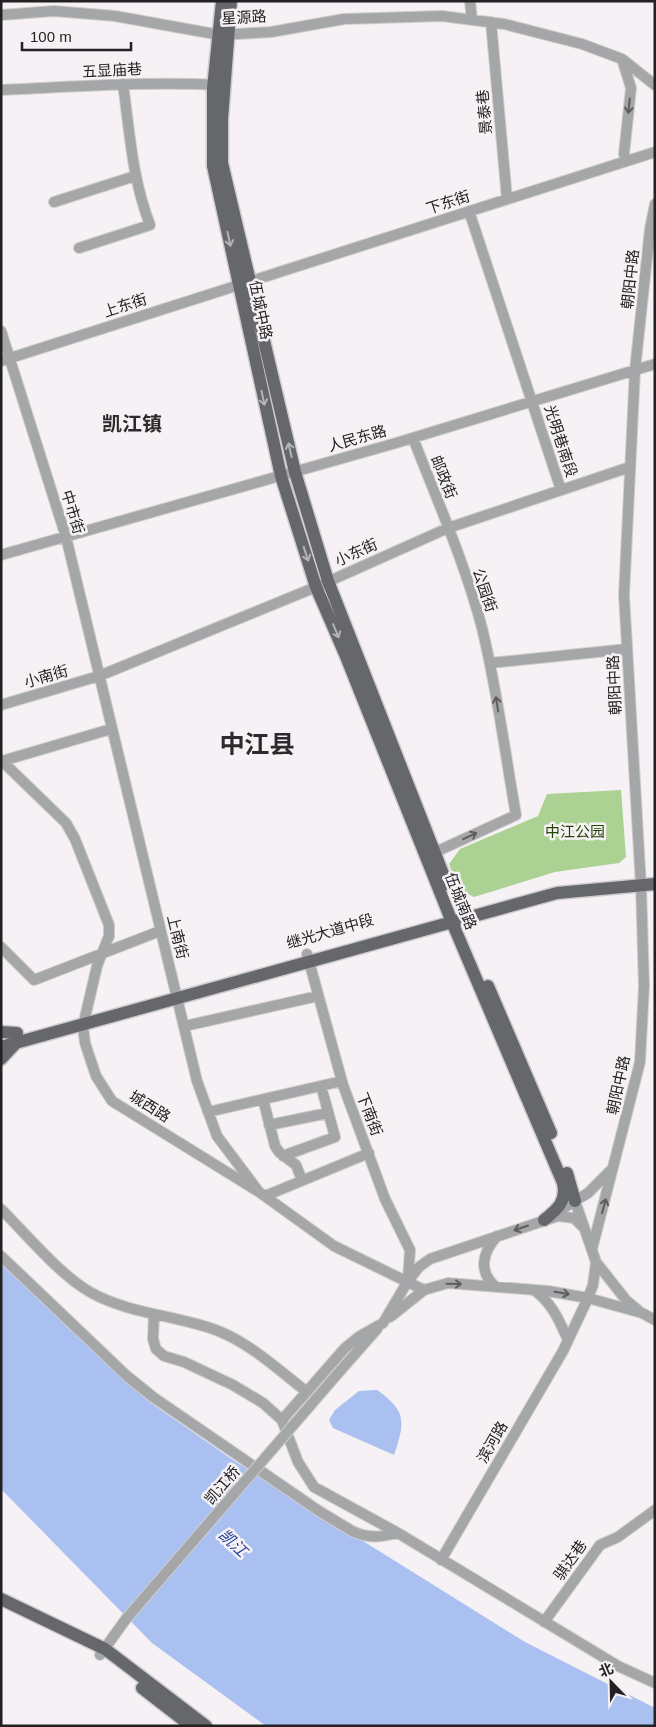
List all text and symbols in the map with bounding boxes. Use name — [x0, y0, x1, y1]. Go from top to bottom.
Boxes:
street label: 星源路 — [221, 7, 267, 27]
scale bar — [22, 20, 131, 52]
text: 100 m — [30, 28, 72, 45]
street label: 五显庙巷 — [82, 60, 142, 80]
street label: 景泰巷 — [474, 89, 494, 135]
one-way arrow — [624, 98, 634, 114]
street label: 下东街 — [424, 187, 472, 217]
one-way arrow — [225, 230, 234, 246]
street label: 朝阳中路 — [618, 248, 642, 310]
street label: 伍城中路 — [246, 279, 276, 341]
street label: 上东街 — [101, 290, 149, 320]
one-way arrow — [259, 389, 269, 405]
street label: 光明巷南段 — [541, 403, 581, 479]
district label: 凯江镇 — [102, 413, 162, 435]
street label: 人民东路 — [326, 422, 388, 454]
one-way arrow — [285, 443, 294, 459]
street label: 邮政街 — [428, 453, 460, 501]
street label: 中市街 — [58, 488, 88, 536]
street label: 小东街 — [332, 535, 380, 569]
one-way arrow — [302, 546, 311, 562]
street label: 公园街 — [470, 566, 500, 614]
one-way arrow — [331, 623, 341, 638]
street label: 朝阳中路 — [604, 655, 624, 715]
street label: 小南街 — [22, 662, 70, 690]
one-way arrow — [492, 696, 502, 712]
district label: 中江县 — [219, 730, 295, 758]
park label: 中江公园 — [545, 823, 605, 840]
one-way arrow — [462, 830, 477, 840]
street label: 伍城南路 — [442, 870, 480, 932]
street label: 继光大道中段 — [284, 910, 376, 952]
street label: 上南街 — [164, 913, 192, 961]
street label: 朝阳中路 — [603, 1054, 633, 1116]
street label: 城西路 — [126, 1087, 174, 1125]
street label: 下南街 — [354, 1090, 386, 1138]
one-way arrow — [599, 1198, 609, 1214]
one-way arrow — [513, 1223, 529, 1233]
one-way arrow — [446, 1279, 462, 1288]
one-way arrow — [554, 1289, 570, 1299]
street label: 滨河路 — [473, 1418, 511, 1466]
street label: 凯江桥 — [201, 1462, 243, 1508]
water label: 凯江 — [215, 1526, 252, 1561]
street label: 骐达巷 — [550, 1537, 590, 1583]
north arrow — [586, 1657, 636, 1707]
text: 北 — [596, 1660, 615, 1680]

